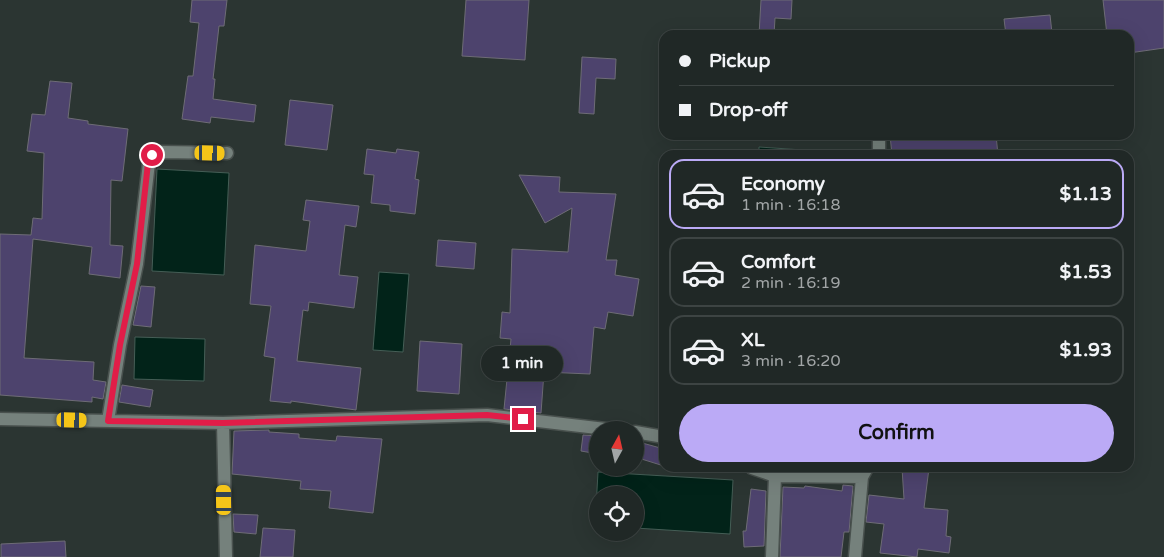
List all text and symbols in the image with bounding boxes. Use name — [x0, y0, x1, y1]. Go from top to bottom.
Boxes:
text: Pickup — [709, 50, 770, 72]
text: Drop-off — [709, 99, 788, 121]
route start — [141, 144, 163, 166]
car — [194, 145, 225, 161]
icon: car — [681, 172, 726, 217]
text: Economy — [741, 173, 825, 195]
text: $1.13 — [1060, 183, 1112, 205]
text: 1 min · 16:18 — [741, 195, 840, 215]
icon: car — [681, 250, 726, 295]
text: Comfort — [741, 251, 815, 273]
text: $1.53 — [1060, 261, 1112, 283]
text: 2 min · 16:19 — [741, 273, 840, 293]
icon: car — [681, 328, 726, 373]
text: XL — [741, 329, 765, 351]
text: $1.93 — [1060, 339, 1112, 361]
callout: 1 min — [482, 346, 564, 382]
text: 3 min · 16:20 — [741, 351, 840, 371]
text: 1 min — [501, 353, 543, 373]
button: Confirm — [679, 404, 1114, 462]
route end — [512, 408, 534, 430]
car — [56, 412, 87, 428]
north arrow — [589, 421, 644, 476]
map controls — [589, 421, 644, 541]
car — [216, 485, 231, 515]
button: locate — [589, 486, 644, 541]

